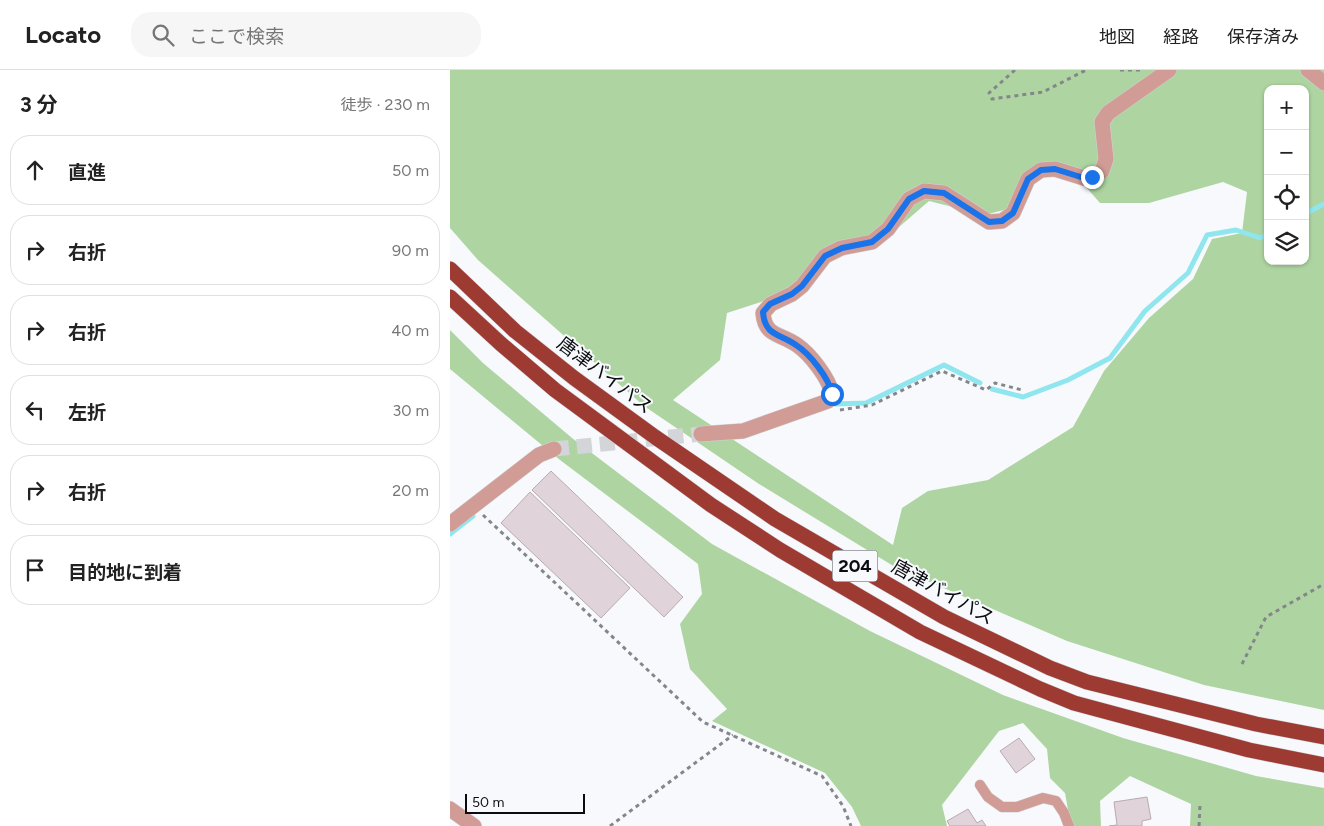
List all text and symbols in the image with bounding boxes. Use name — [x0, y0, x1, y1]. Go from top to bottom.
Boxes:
search box — [131, 12, 481, 57]
text: Locato — [25, 20, 101, 49]
icon: search — [149, 21, 177, 49]
text: ここで検索 — [189, 25, 284, 48]
text: 地図 — [1099, 26, 1135, 48]
text: 経路 — [1163, 26, 1199, 48]
text: 保存済み — [1227, 26, 1299, 48]
map controls — [1264, 85, 1309, 265]
button: + — [1264, 85, 1309, 130]
text: 3 分 — [20, 92, 58, 117]
text: 徒歩 · 230 m — [341, 95, 430, 114]
button: − — [1264, 130, 1309, 175]
icon: ahead — [21, 156, 49, 184]
text: 直進 — [68, 161, 106, 184]
text: 50 m — [392, 161, 429, 180]
route end — [1081, 166, 1104, 189]
button: locate — [1264, 175, 1309, 220]
button: layers — [1264, 220, 1309, 265]
icon: right — [21, 236, 49, 264]
text: 右折 — [68, 241, 106, 264]
text: 90 m — [392, 241, 429, 260]
icon: right — [21, 316, 49, 344]
text: 右折 — [68, 321, 106, 344]
text: 40 m — [391, 321, 429, 340]
street label: 唐津バイパス — [553, 332, 657, 418]
route start — [821, 383, 844, 406]
icon: left — [21, 396, 49, 424]
text: 左折 — [68, 401, 106, 424]
text: 30 m — [392, 401, 429, 420]
icon: right — [21, 476, 49, 504]
text: 右折 — [68, 481, 106, 504]
text: 20 m — [392, 481, 429, 500]
road number: 204 — [832, 551, 878, 582]
street label: 唐津バイパス — [888, 554, 998, 630]
icon: arrive — [21, 556, 49, 584]
text: 目的地に到着 — [68, 561, 182, 584]
scale bar — [465, 791, 585, 814]
text: 50 m — [472, 794, 504, 811]

